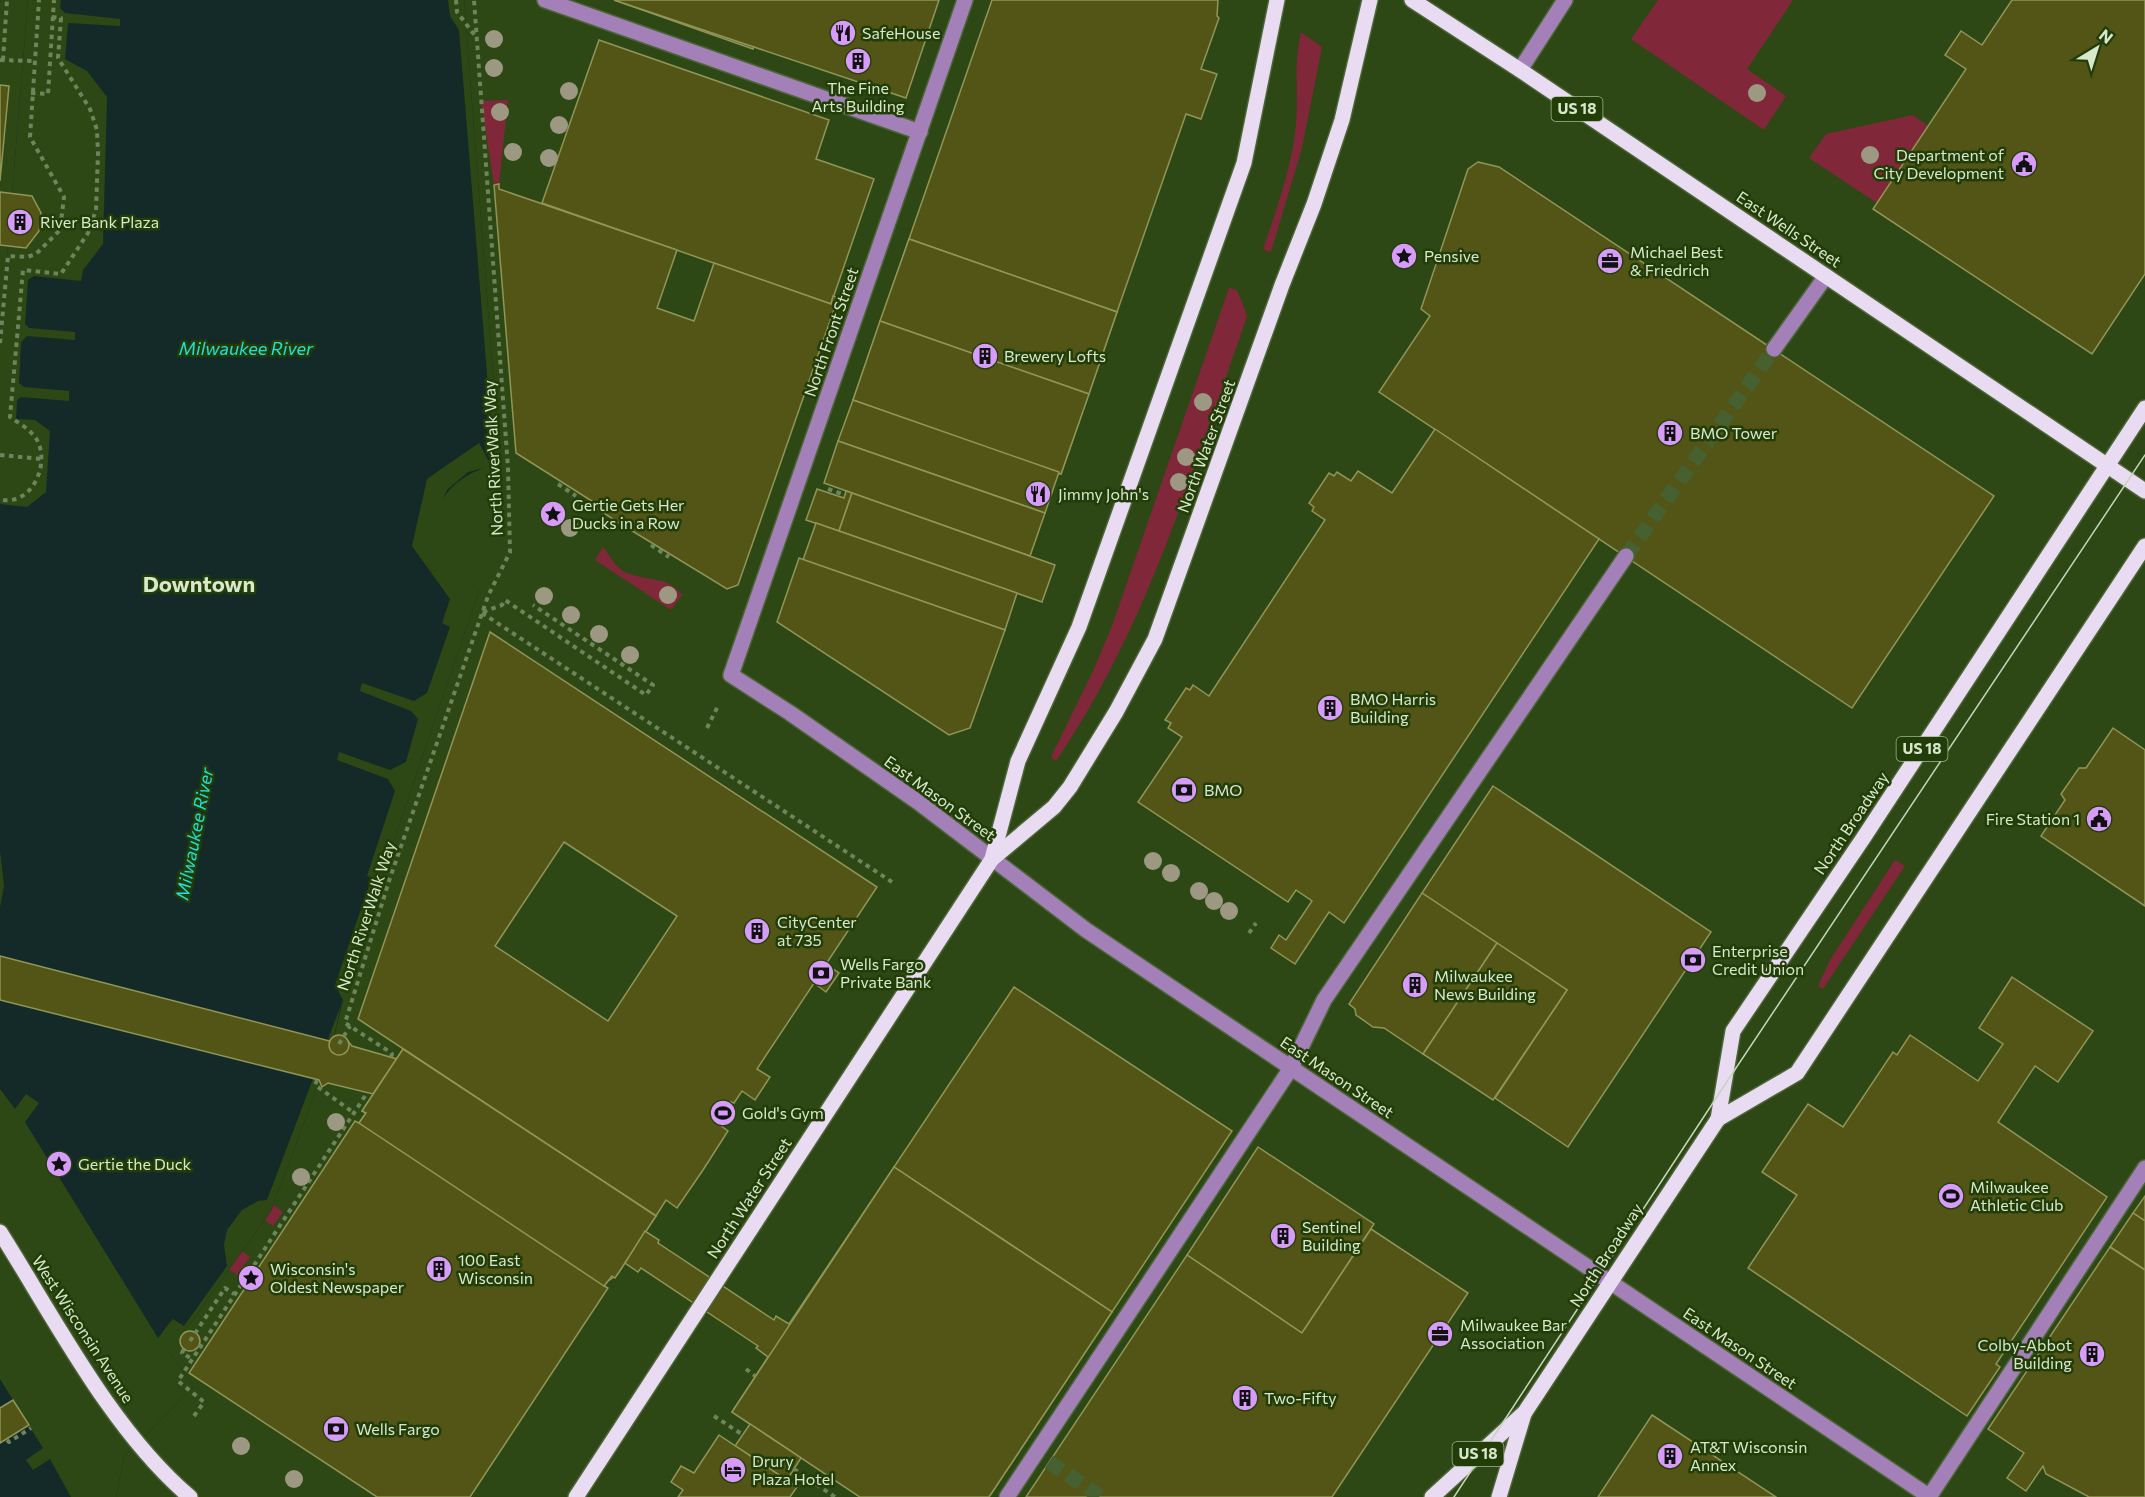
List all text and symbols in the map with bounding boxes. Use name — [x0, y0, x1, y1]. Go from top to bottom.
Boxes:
restaurant icon: SafeHouse — [828, 18, 858, 48]
north arrow — [2067, 18, 2127, 78]
place label: SafeHouse — [862, 23, 940, 42]
text: N — [2096, 25, 2117, 47]
building icon: The Fine Arts Building — [843, 46, 873, 76]
place label: The Fine Arts Building — [812, 78, 905, 115]
road number: US 18 — [1552, 97, 1602, 121]
place label: Department of City Development — [1873, 145, 2005, 182]
public building icon: Department of City Development — [2009, 149, 2039, 179]
street label: East Wells Street — [1733, 187, 1846, 271]
building icon: River Bank Plaza — [5, 207, 35, 237]
place label: River Bank Plaza — [40, 212, 159, 231]
place icon: Pensive — [1389, 241, 1419, 271]
place label: Michael Best & Friedrich — [1630, 242, 1723, 279]
place label: Pensive — [1424, 246, 1479, 265]
office icon: Michael Best & Friedrich — [1595, 246, 1625, 276]
street label: North Front Street — [799, 264, 862, 399]
water label: Milwaukee River — [179, 337, 314, 359]
building icon: Brewery Lofts — [970, 341, 1000, 371]
place label: Brewery Lofts — [1004, 346, 1106, 365]
street label: North Water Street — [1173, 376, 1239, 515]
street label: North RiverWalk Way — [479, 380, 506, 536]
building icon: BMO Tower — [1655, 418, 1685, 448]
place label: BMO Tower — [1690, 423, 1778, 442]
restaurant icon: Jimmy John's — [1023, 479, 1053, 509]
place label: Jimmy John's — [1058, 484, 1149, 503]
place label: Gertie Gets Her Ducks in a Row — [572, 495, 685, 532]
place icon: Gertie Gets Her Ducks in a Row — [538, 499, 568, 529]
district label: Downtown — [143, 570, 255, 597]
place label: BMO Harris Building — [1350, 689, 1436, 726]
building icon: BMO Harris Building — [1315, 693, 1345, 723]
road number: US 18 — [1896, 737, 1948, 761]
street label: East Mason Street — [881, 751, 1000, 844]
water label: Milwaukee River — [170, 765, 218, 902]
street label: North Broadway — [1809, 768, 1892, 878]
bank icon: BMO — [1169, 775, 1199, 805]
place label: BMO — [1204, 780, 1242, 799]
public building icon: Fire Station 1 — [2084, 804, 2114, 834]
place label: Fire Station 1 — [1986, 809, 2080, 828]
street label: North RiverWalk Way — [332, 839, 399, 993]
place label: CityCenter at 735 — [777, 912, 857, 949]
building icon: CityCenter at 735 — [742, 916, 772, 946]
place label: Enterprise Credit Union — [1712, 941, 1804, 978]
bank icon: Enterprise Credit Union — [1678, 945, 1708, 975]
place label: Wells Fargo Private Bank — [840, 954, 932, 991]
bank icon: Wells Fargo Private Bank — [806, 958, 836, 988]
place label: Milwaukee News Building — [1434, 966, 1536, 1003]
building icon: Milwaukee News Building — [1400, 970, 1430, 1000]
street label: East Mason Street — [1277, 1032, 1398, 1122]
sports icon: Gold's Gym — [708, 1098, 738, 1128]
place label: Gold's Gym — [742, 1103, 824, 1122]
street label: North Water Street — [702, 1133, 795, 1262]
place icon: Gertie the Duck — [44, 1149, 74, 1179]
place label: Gertie the Duck — [78, 1154, 192, 1173]
place label: Milwaukee Athletic Club — [1970, 1177, 2064, 1214]
sports icon: Milwaukee Athletic Club — [1936, 1181, 1966, 1211]
street label: North Broadway — [1565, 1199, 1646, 1310]
place label: Sentinel Building — [1302, 1217, 1361, 1254]
building icon: Sentinel Building — [1268, 1221, 1298, 1251]
place label: 100 East Wisconsin — [458, 1250, 533, 1287]
street label: West Wisconsin Avenue — [29, 1252, 138, 1406]
building icon: 100 East Wisconsin — [424, 1254, 454, 1284]
place label: Wisconsin's Oldest Newspaper — [270, 1259, 405, 1296]
place icon: Wisconsin's Oldest Newspaper — [236, 1263, 266, 1293]
street label: East Mason Street — [1680, 1303, 1801, 1393]
place label: Milwaukee Bar Association — [1460, 1315, 1567, 1352]
office icon: Milwaukee Bar Association — [1425, 1319, 1455, 1349]
place label: Colby-Abbot Building — [1977, 1335, 2072, 1372]
building icon: Colby-Abbot Building — [2077, 1339, 2107, 1369]
building icon: Two-Fifty — [1230, 1383, 1260, 1413]
place label: Two-Fifty — [1264, 1388, 1337, 1407]
bank icon: Wells Fargo — [321, 1414, 351, 1444]
place label: Wells Fargo — [356, 1419, 440, 1438]
place label: AT&T Wisconsin Annex — [1690, 1437, 1807, 1474]
building icon: AT&T Wisconsin Annex — [1655, 1441, 1685, 1471]
road number: US 18 — [1452, 1442, 1504, 1466]
place label: Drury Plaza Hotel — [752, 1451, 834, 1488]
hotel icon: Drury Plaza Hotel — [718, 1455, 748, 1485]

